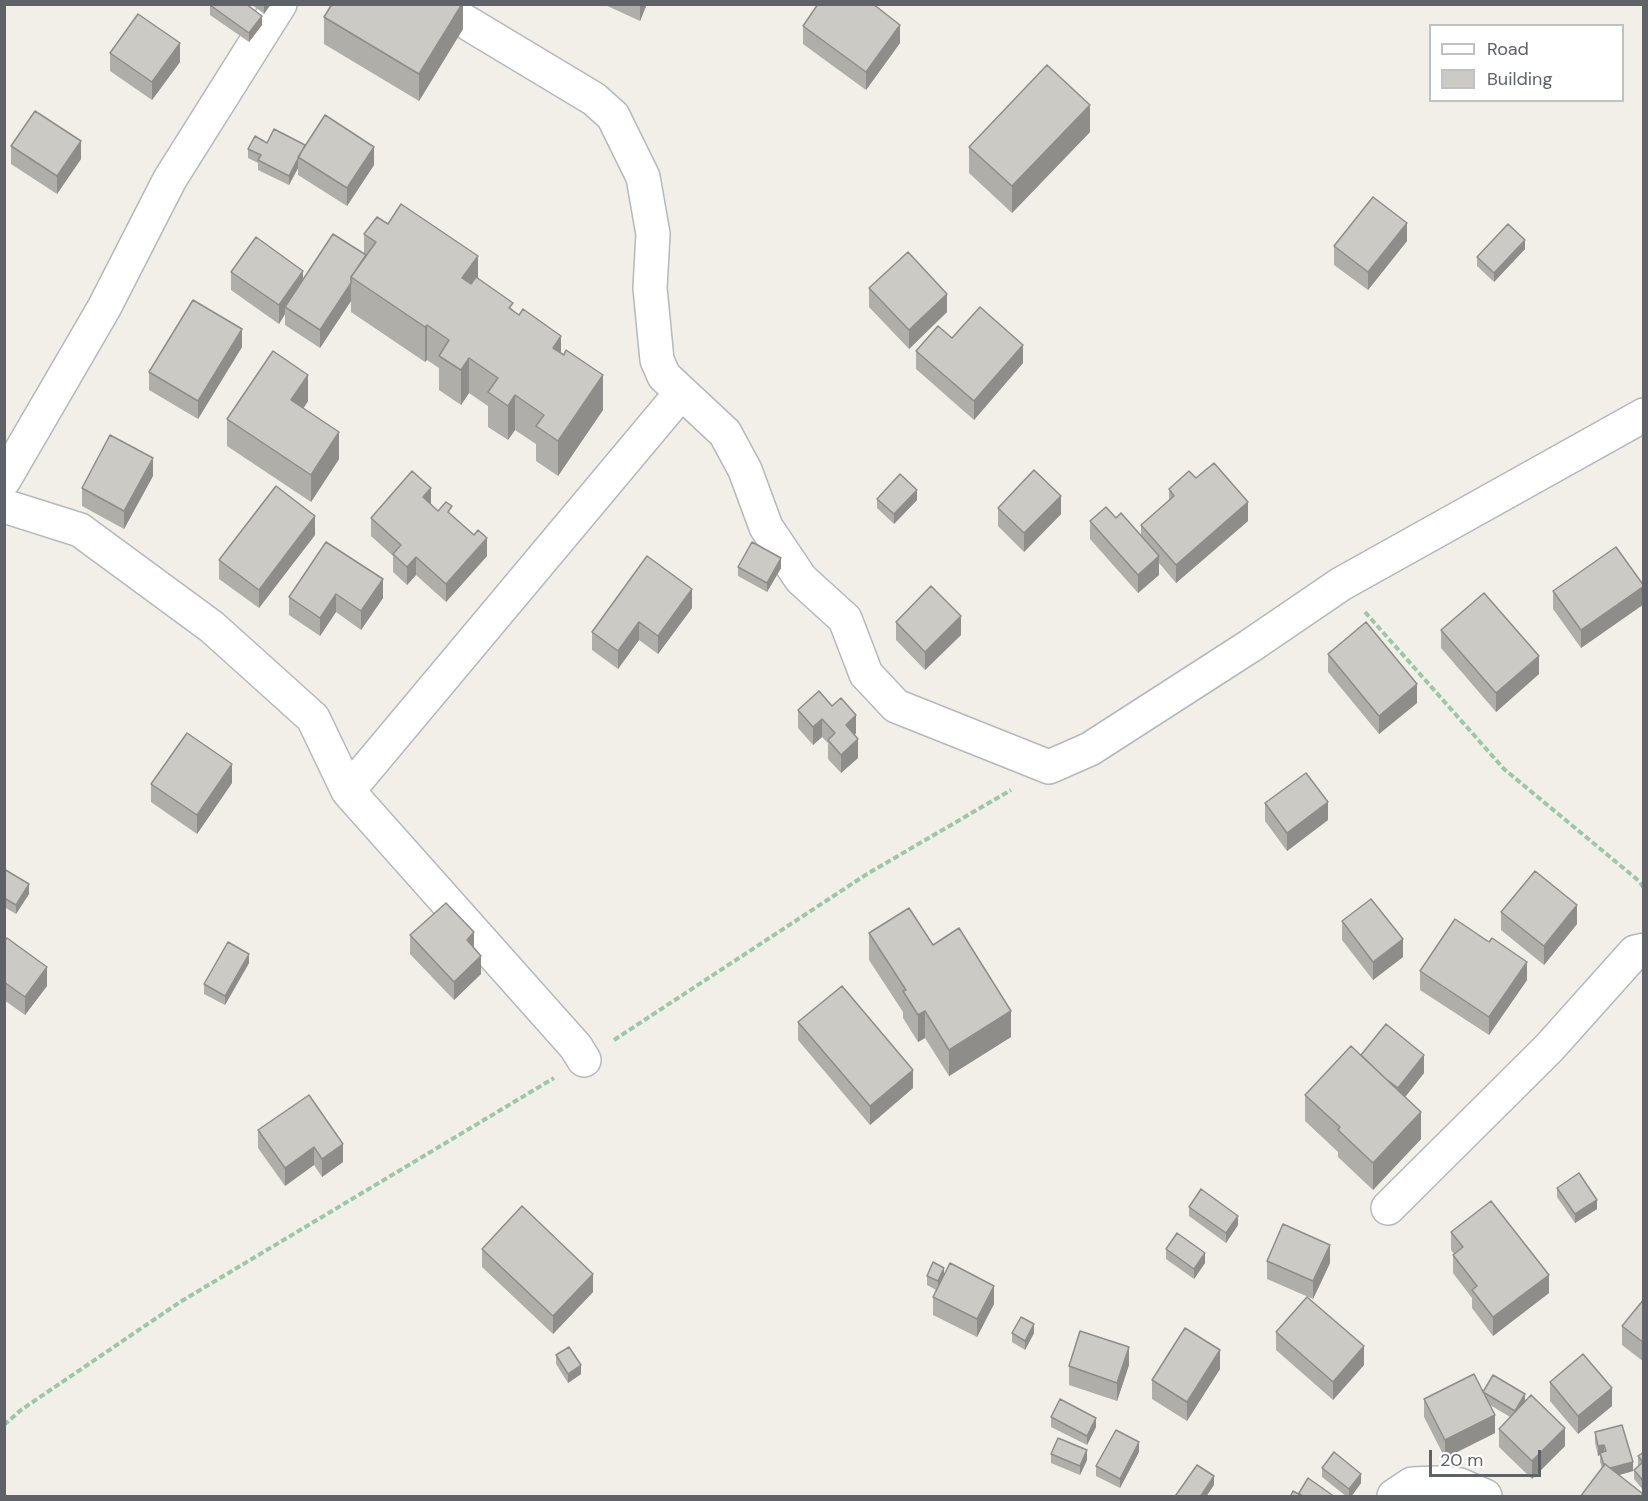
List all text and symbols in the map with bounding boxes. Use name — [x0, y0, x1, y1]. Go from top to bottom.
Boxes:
legend — [1429, 24, 1624, 102]
text: Road — [1487, 37, 1529, 61]
text: Building — [1487, 67, 1552, 91]
scale bar — [1432, 1438, 1544, 1476]
text: 20 m — [1440, 1448, 1483, 1472]

